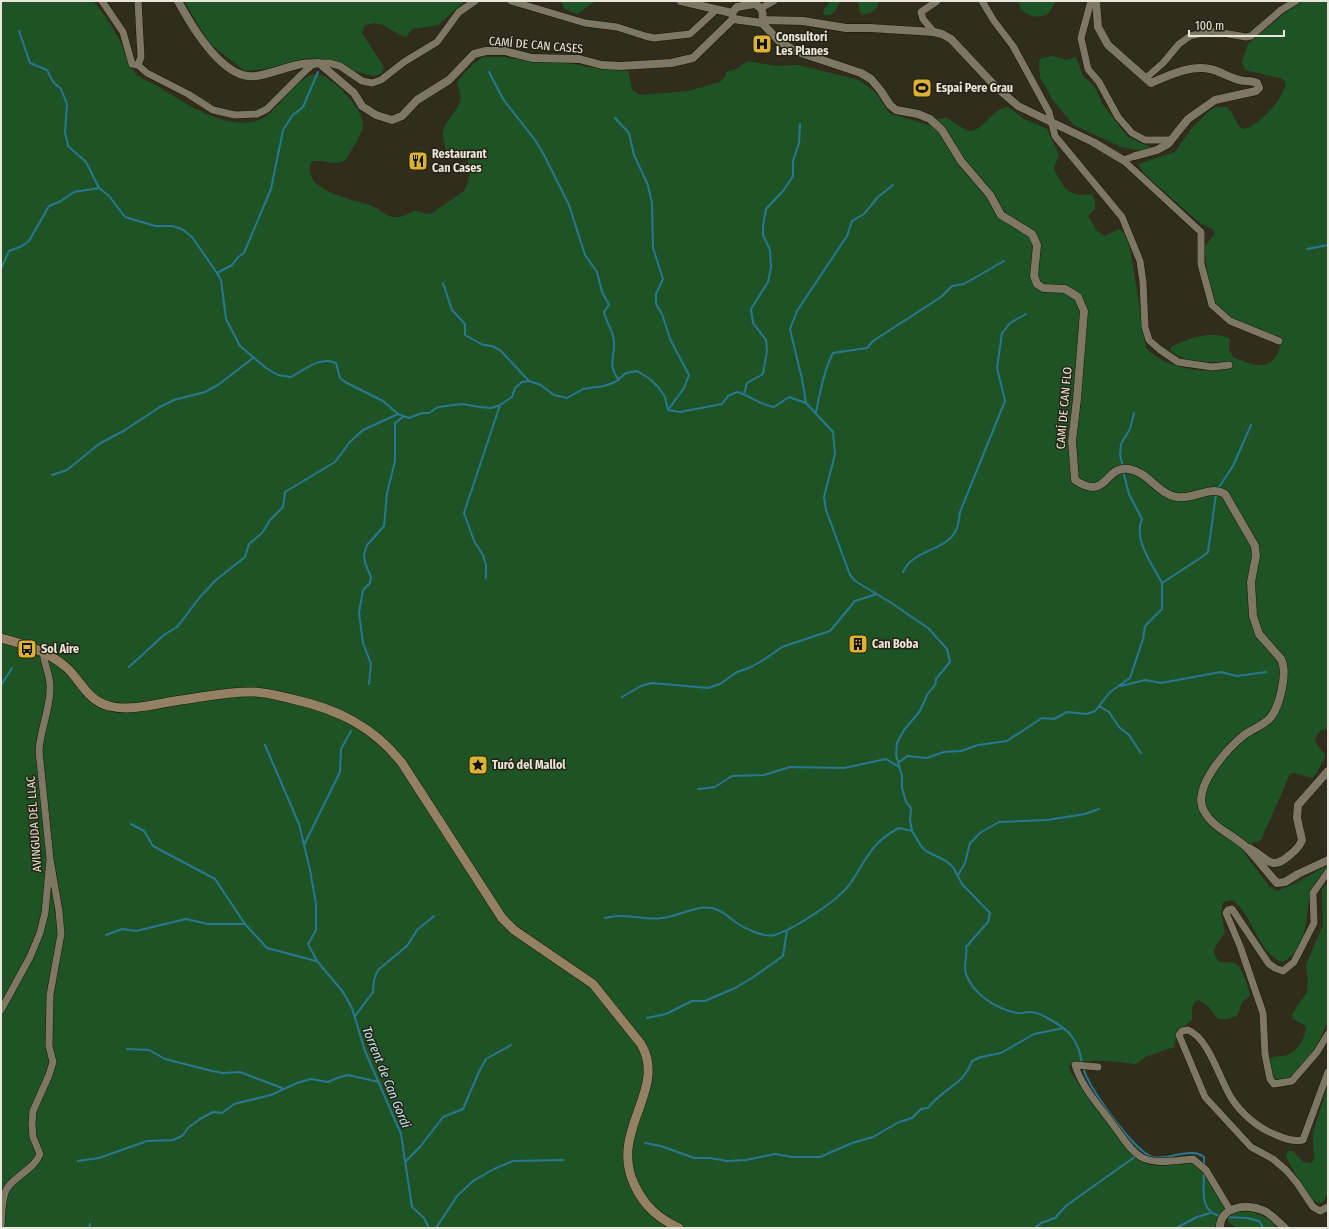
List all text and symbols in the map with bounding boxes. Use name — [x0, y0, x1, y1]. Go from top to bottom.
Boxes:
scale bar — [1189, 12, 1284, 38]
text: 100 m — [1195, 19, 1224, 33]
place label: Consultori Les Planes — [776, 30, 829, 58]
street label: CAMÍ DE CAN CASES — [488, 33, 584, 56]
hospital icon: Consultori Les Planes — [751, 33, 773, 55]
sports icon: Espai Pere Grau — [911, 77, 933, 99]
place label: Espai Pere Grau — [936, 81, 1013, 95]
place label: Restaurant Can Cases — [432, 147, 487, 175]
restaurant icon: Restaurant Can Cases — [407, 150, 429, 172]
street label: CAMÍ DE CAN FLO — [1052, 366, 1075, 450]
building icon: Can Boba — [847, 633, 869, 655]
place label: Can Boba — [872, 637, 918, 651]
bus stop icon: Sol Aire — [16, 638, 38, 660]
place label: Sol Aire — [41, 642, 79, 656]
place icon: Turó del Mallol — [467, 754, 489, 776]
place label: Turó del Mallol — [492, 758, 566, 772]
street label: AVINGUDA DEL LLAC — [24, 775, 44, 873]
water label: Torrent de Can Gordi — [359, 1024, 414, 1131]

